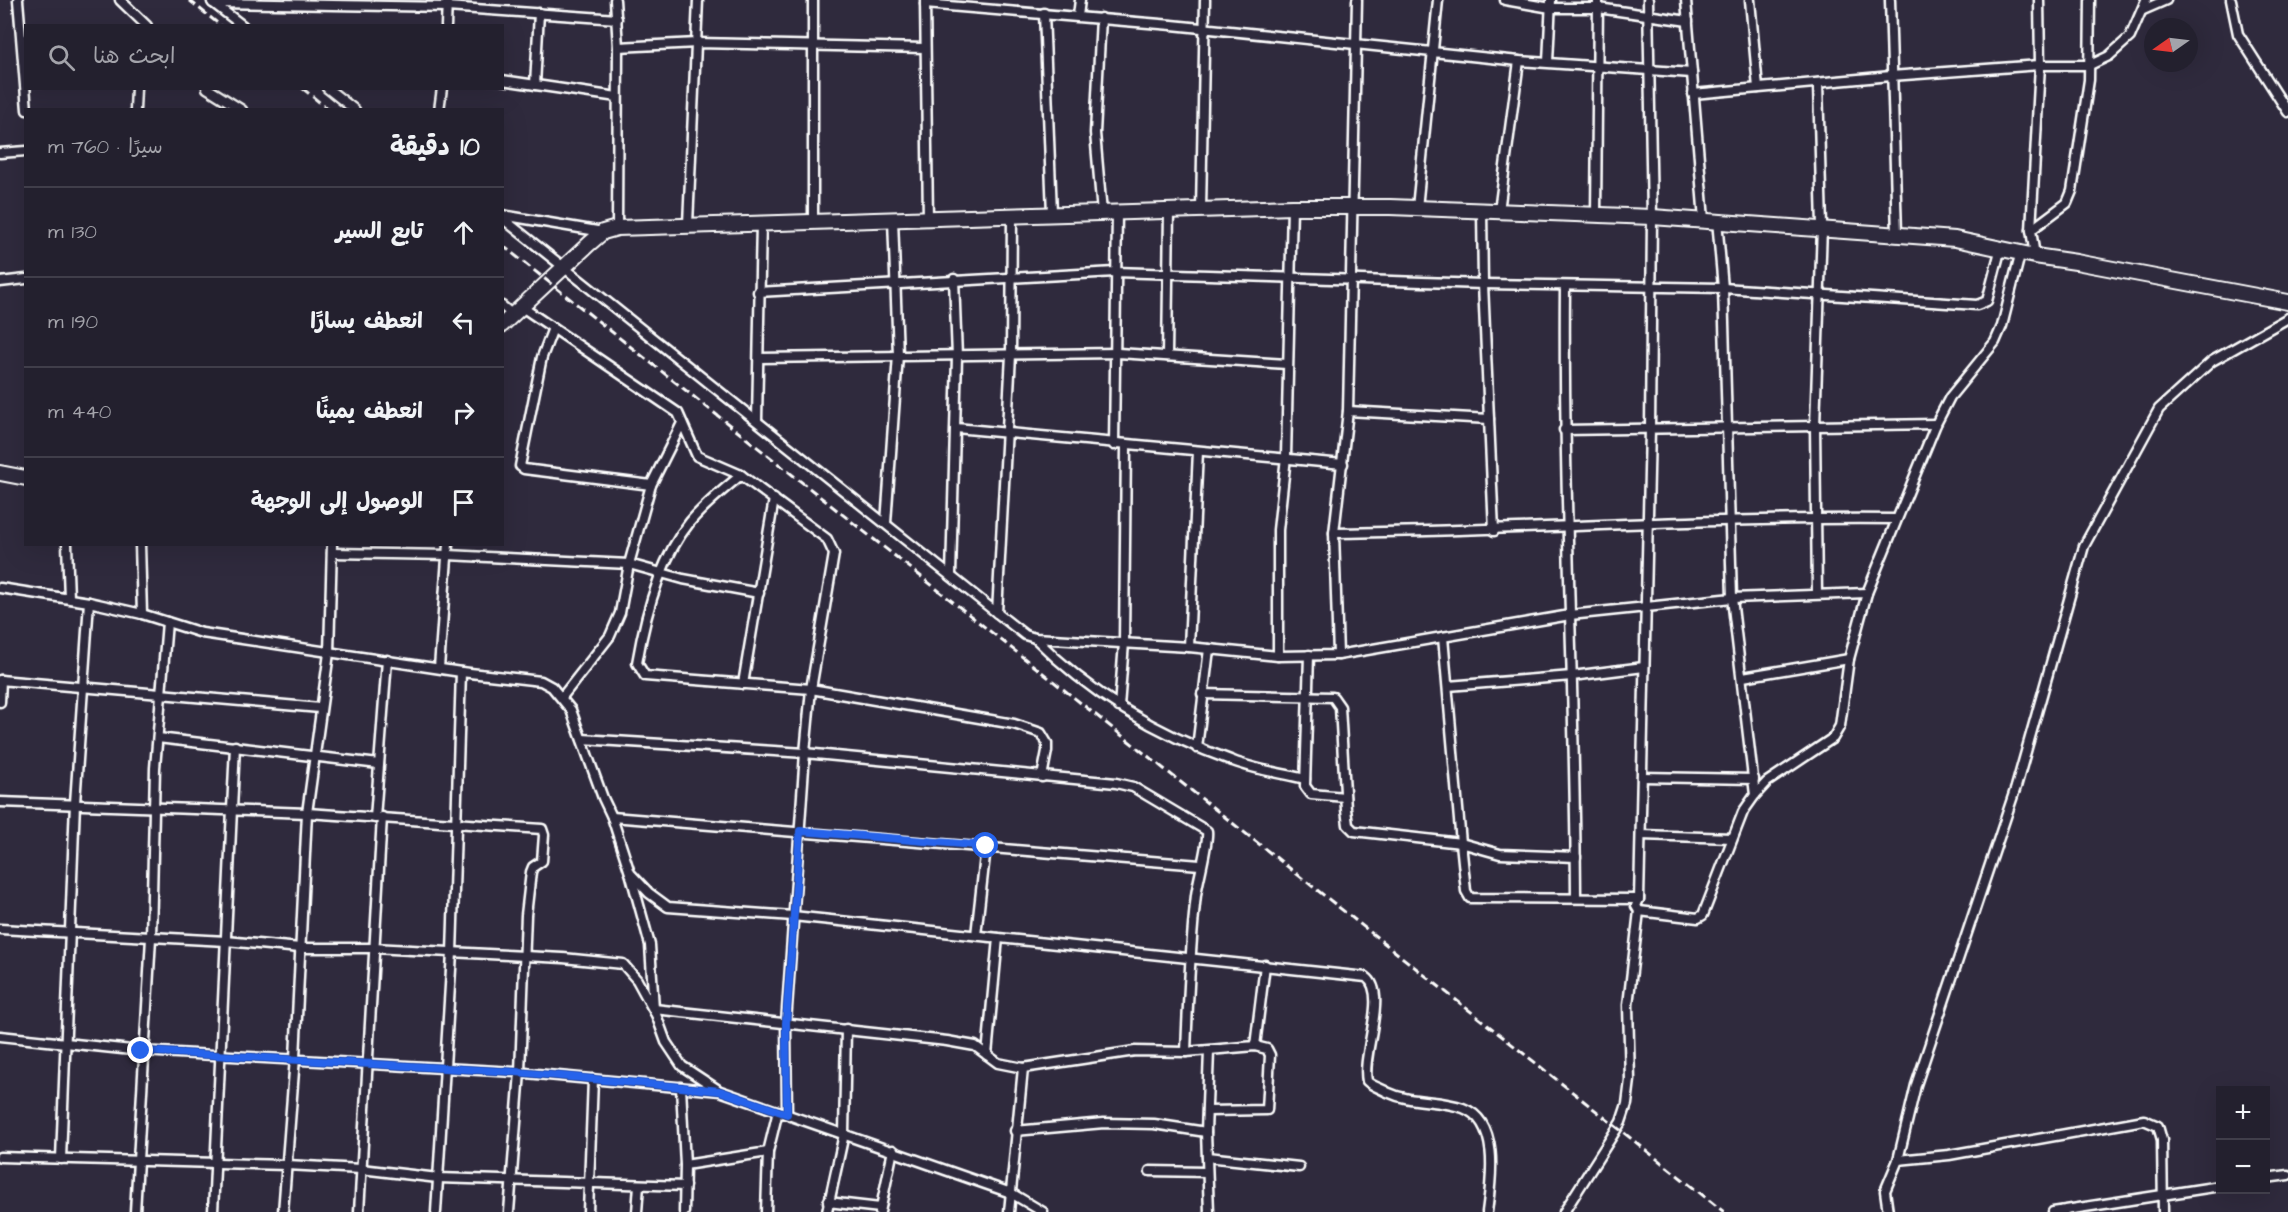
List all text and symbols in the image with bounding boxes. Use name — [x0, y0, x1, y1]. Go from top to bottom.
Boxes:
north arrow — [2144, 18, 2198, 72]
search box — [24, 24, 504, 90]
icon: search — [45, 41, 78, 74]
text: ابحث هنا — [93, 41, 175, 72]
text: 10 دقيقة — [390, 129, 480, 165]
text: سيرًا · 760 m — [48, 133, 163, 161]
text: تابع السير — [336, 216, 423, 247]
icon: ahead — [447, 216, 480, 249]
text: 130 m — [48, 218, 97, 246]
text: انعطف يسارًا — [310, 306, 423, 337]
icon: left — [447, 306, 480, 339]
text: 190 m — [48, 308, 98, 336]
text: انعطف يمينًا — [316, 396, 423, 427]
icon: right — [447, 396, 480, 429]
text: 440 m — [48, 398, 111, 426]
text: الوصول إلى الوجهة — [251, 486, 423, 517]
icon: arrive — [447, 486, 480, 519]
route start — [972, 832, 998, 858]
route end — [127, 1037, 153, 1063]
map controls — [2216, 1086, 2270, 1194]
button: + — [2216, 1086, 2270, 1140]
button: − — [2216, 1140, 2270, 1194]

